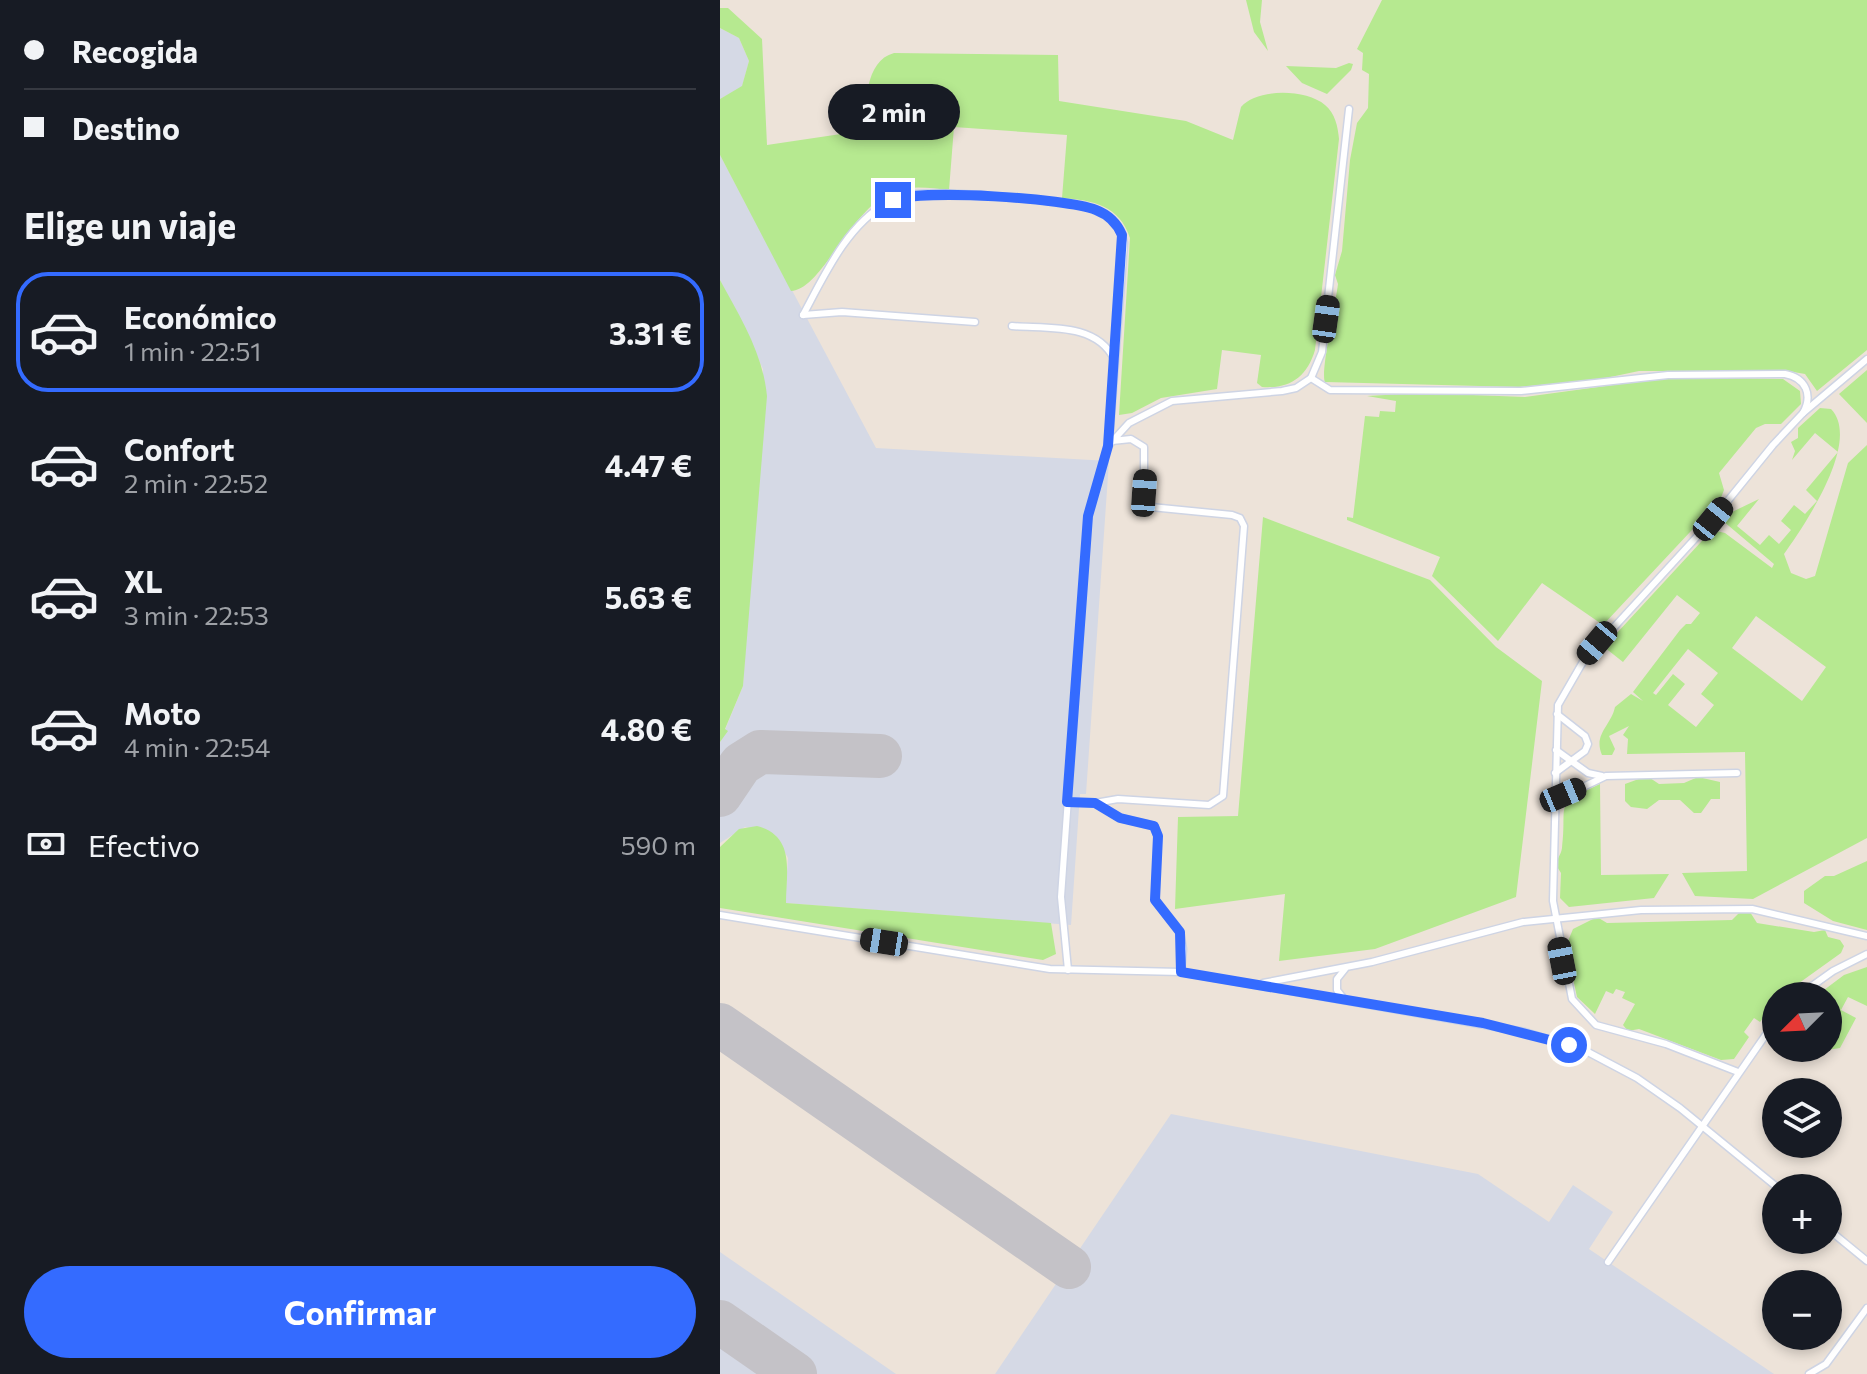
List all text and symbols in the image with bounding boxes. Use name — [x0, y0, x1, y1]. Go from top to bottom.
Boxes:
text: Recogida — [72, 32, 198, 69]
callout: 2 min — [827, 84, 959, 140]
text: 2 min — [862, 96, 926, 127]
text: Destino — [72, 109, 180, 146]
route end — [875, 182, 911, 218]
text: Elige un viaje — [24, 202, 236, 246]
car — [1311, 294, 1341, 344]
icon: car — [28, 296, 100, 368]
text: Económico — [124, 298, 277, 335]
text: 3.31 € — [609, 314, 692, 351]
text: 1 min · 22:51 — [124, 335, 261, 366]
icon: car — [28, 428, 100, 500]
text: Confort — [124, 430, 235, 467]
text: 4.47 € — [605, 446, 692, 483]
text: 2 min · 22:52 — [124, 467, 268, 498]
car — [1130, 468, 1158, 518]
car — [1689, 493, 1737, 545]
icon: car — [28, 560, 100, 632]
text: XL — [124, 562, 163, 599]
text: 5.63 € — [605, 578, 692, 615]
text: 3 min · 22:53 — [124, 599, 269, 630]
car — [1572, 617, 1622, 669]
icon: car — [28, 692, 100, 764]
text: Moto — [124, 694, 201, 731]
text: 4.80 € — [601, 710, 692, 747]
text: 4 min · 22:54 — [124, 731, 270, 762]
car — [1536, 775, 1590, 815]
icon: cash — [24, 822, 68, 866]
text: Efectivo — [88, 826, 200, 863]
text: 590 m — [621, 829, 696, 860]
car — [858, 926, 910, 958]
car — [1546, 935, 1578, 987]
north arrow — [1762, 982, 1842, 1062]
map controls — [1762, 982, 1842, 1350]
route start — [1551, 1027, 1587, 1063]
button: layers — [1762, 1078, 1842, 1158]
button: + — [1762, 1174, 1842, 1254]
button: Confirmar — [24, 1266, 696, 1358]
button: − — [1762, 1270, 1842, 1350]

